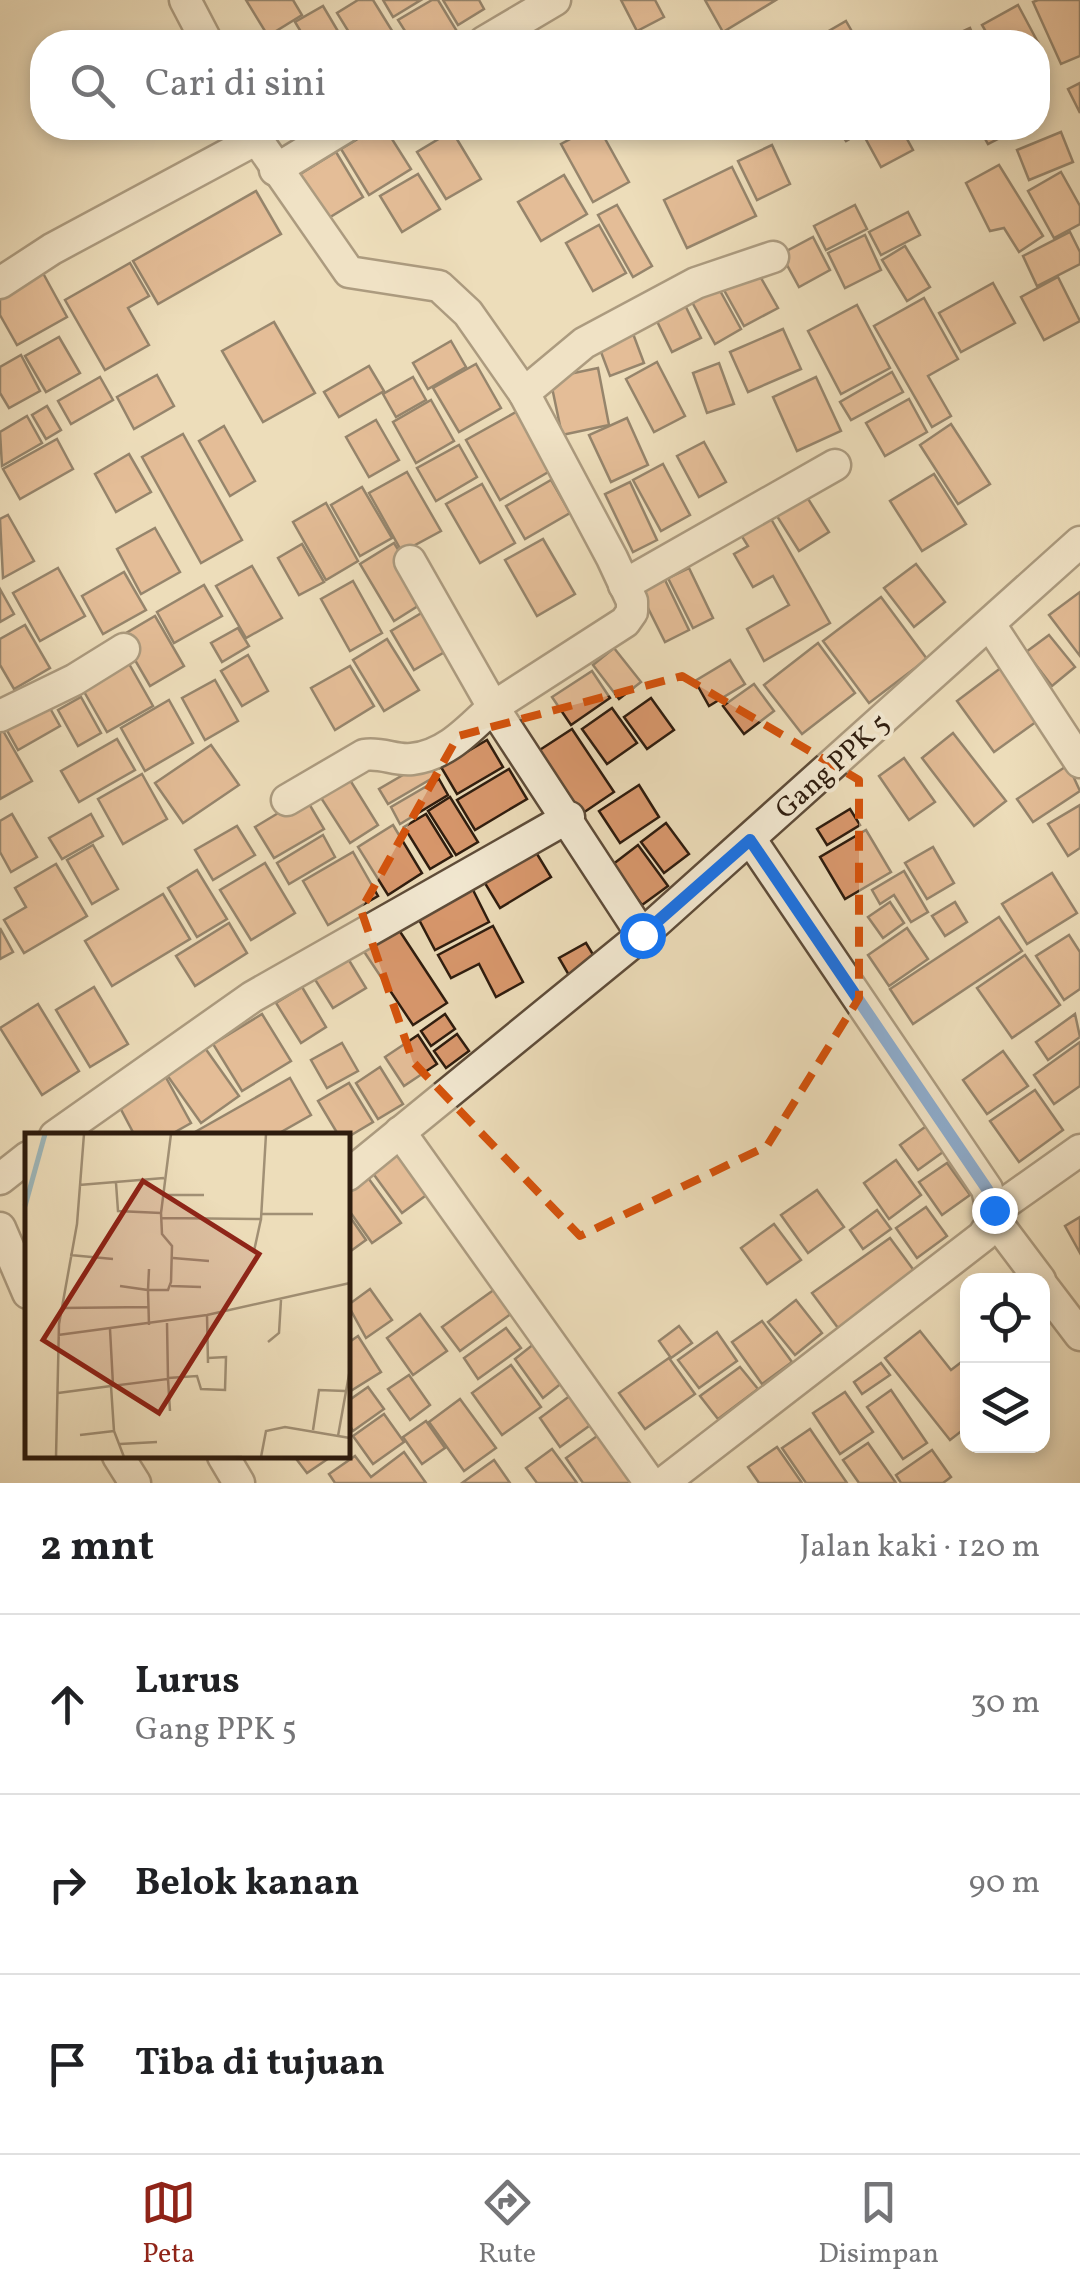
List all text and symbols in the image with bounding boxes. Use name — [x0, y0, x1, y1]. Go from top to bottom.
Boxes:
search box — [30, 30, 1050, 140]
icon: search — [65, 58, 120, 113]
text: Cari di sini — [145, 59, 326, 112]
street label: Gang PPK 5 — [767, 705, 899, 829]
route start — [620, 913, 666, 959]
inset map — [25, 1133, 350, 1458]
route end — [972, 1188, 1018, 1234]
map controls — [960, 1273, 1050, 1453]
button: locate — [960, 1273, 1050, 1363]
button: layers — [960, 1363, 1050, 1453]
text: 2 mnt — [40, 1519, 154, 1578]
text: Jalan kaki · 120 m — [800, 1526, 1040, 1570]
text: Lurus — [135, 1656, 240, 1709]
icon: ahead — [40, 1677, 95, 1732]
text: 30 m — [970, 1682, 1040, 1726]
text: Gang PPK 5 — [135, 1709, 297, 1753]
icon: right — [40, 1857, 95, 1912]
text: Belok kanan — [135, 1858, 360, 1911]
text: 90 m — [969, 1862, 1040, 1906]
icon: arrive — [40, 2037, 95, 2092]
text: Tiba di tujuan — [135, 2038, 385, 2091]
tab: Peta — [141, 2175, 196, 2274]
tab: Rute — [478, 2175, 536, 2274]
tab: Disimpan — [818, 2175, 939, 2274]

